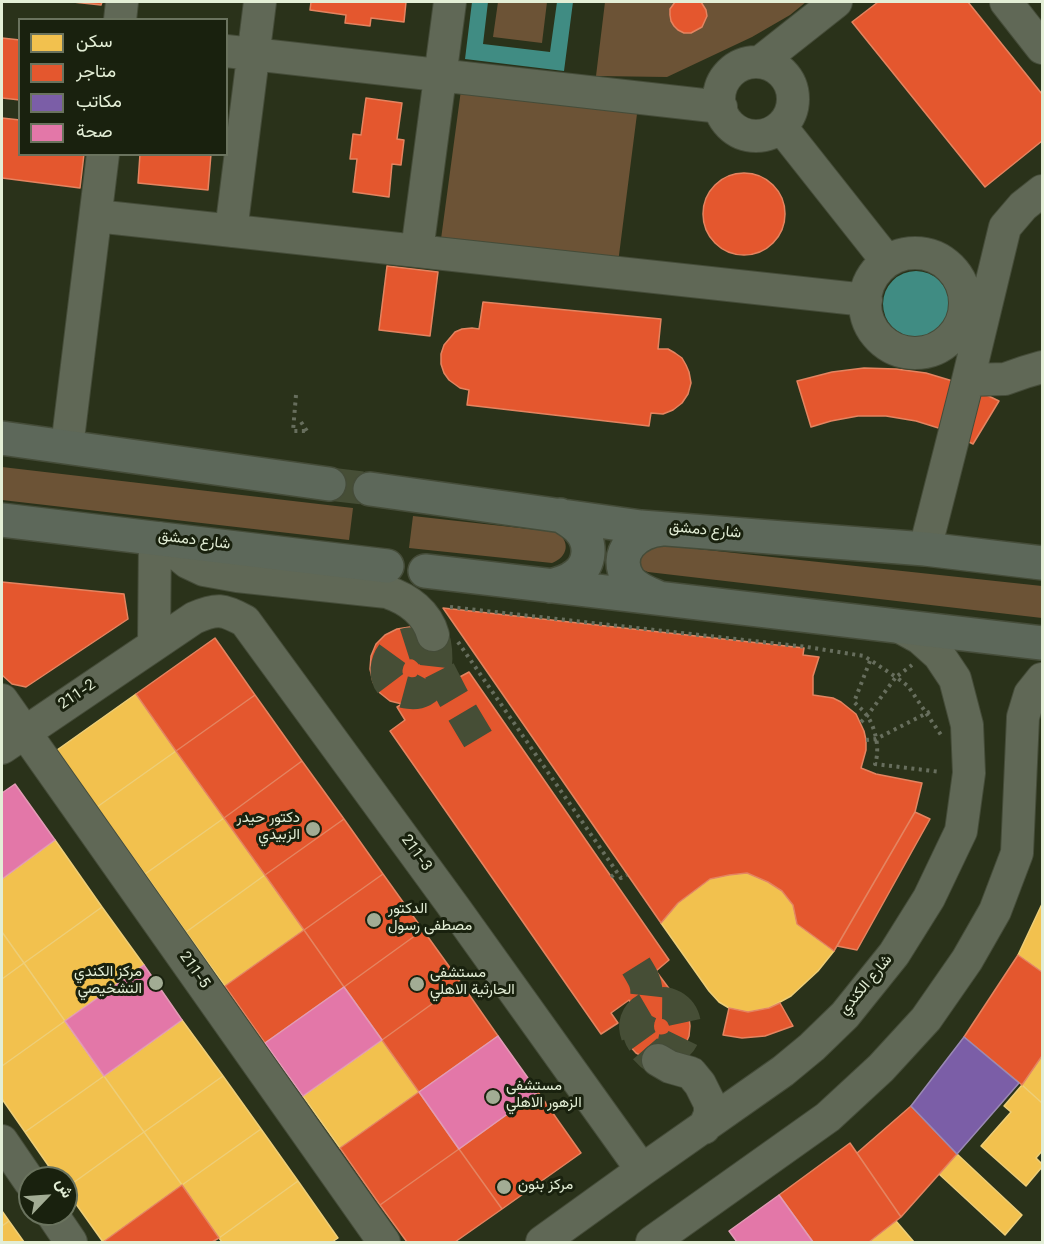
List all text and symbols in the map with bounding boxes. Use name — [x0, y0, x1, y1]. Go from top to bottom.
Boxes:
legend — [18, 18, 228, 156]
text: سكن — [76, 29, 112, 57]
text: متاجر — [76, 59, 116, 87]
text: مكاتب — [76, 89, 122, 117]
text: صحة — [76, 119, 113, 147]
street label: شارع دمشق — [668, 520, 742, 544]
street label: شارع دمشق — [157, 529, 231, 555]
street label: 211-2 — [56, 677, 100, 715]
place label: دكتور حيدر الزبيدي — [237, 811, 300, 846]
marker: دكتور حيدر الزبيدي — [304, 820, 322, 838]
street label: 211-3 — [396, 832, 434, 876]
place label: الدكتور مصطفى رسول — [388, 902, 472, 937]
marker: الدكتور مصطفى رسول — [365, 911, 383, 929]
street label: 211-5 — [174, 949, 212, 993]
street label: شارع الكندي — [837, 952, 897, 1020]
place label: مركز الكندي التشخيصي — [74, 965, 142, 1000]
place label: مستشفى الحارثية الاهلي — [430, 966, 515, 1001]
marker: مركز الكندي التشخيصي — [147, 974, 165, 992]
marker: مستشفى الحارثية الاهلي — [408, 975, 426, 993]
place label: مستشفى الزهور الاهلي — [506, 1079, 582, 1114]
marker: مستشفى الزهور الاهلي — [484, 1088, 502, 1106]
north arrow — [18, 1166, 78, 1226]
text: ش — [48, 1175, 78, 1203]
marker: مركز بنون — [495, 1178, 513, 1196]
place label: مركز بنون — [518, 1178, 573, 1196]

